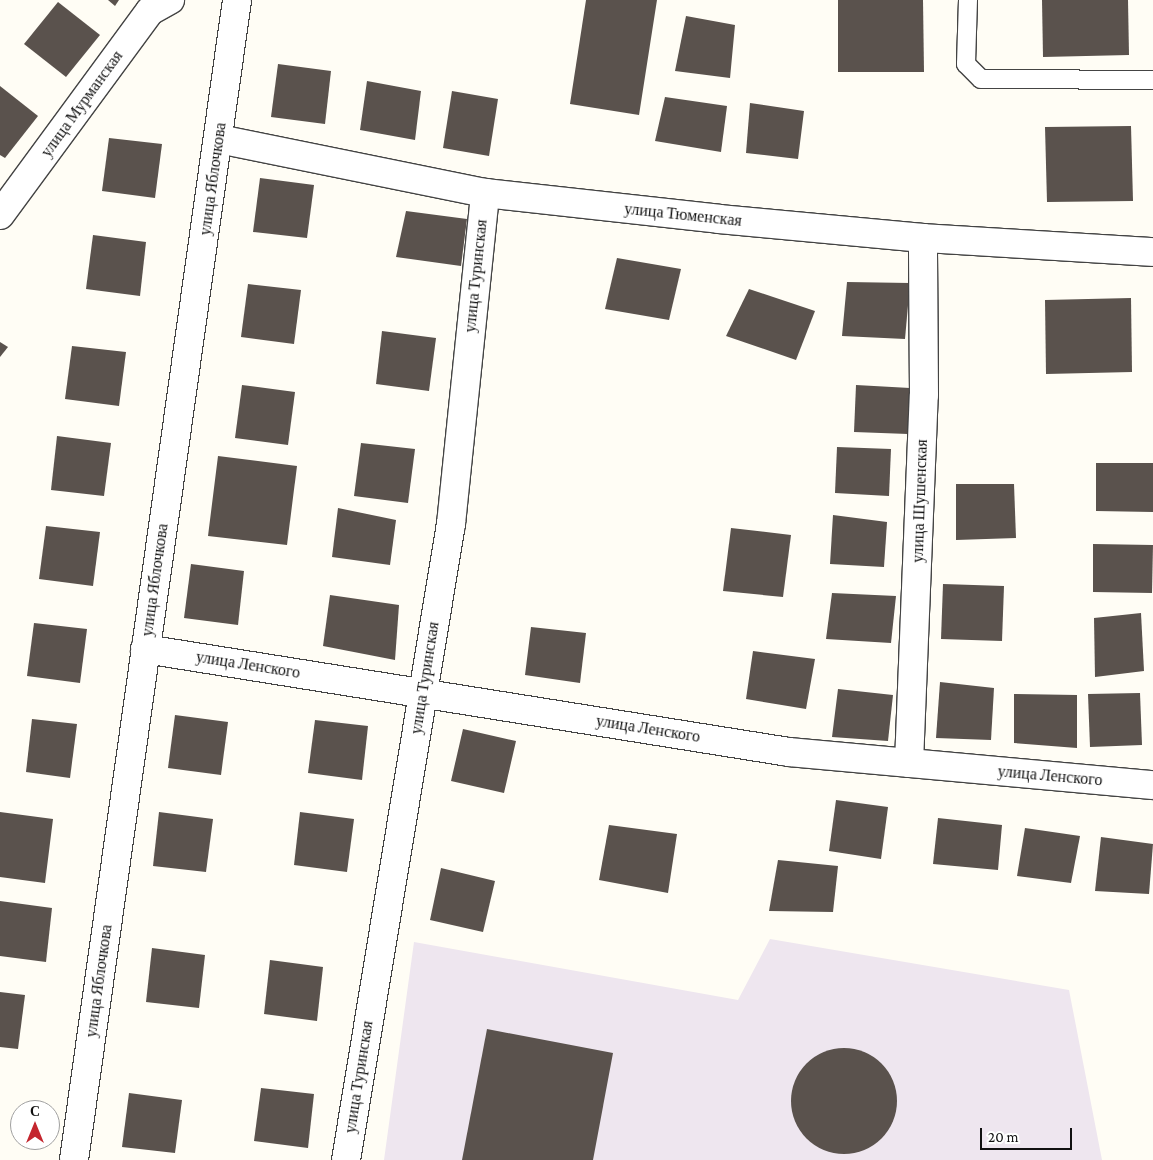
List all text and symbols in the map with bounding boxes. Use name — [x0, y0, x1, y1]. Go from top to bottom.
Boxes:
street label: улица Мурманская — [37, 47, 127, 161]
street label: улица Яблочкова — [196, 121, 230, 237]
street label: улица Тюменская — [623, 199, 743, 231]
street label: улица Туринская — [461, 218, 491, 334]
street label: улица Шушенская — [908, 439, 932, 563]
street label: улица Яблочкова — [138, 522, 172, 638]
street label: улица Туринская — [407, 620, 443, 736]
street label: улица Ленского — [195, 647, 301, 683]
street label: улица Ленского — [595, 711, 701, 747]
street label: улица Ленского — [997, 762, 1103, 790]
street label: улица Яблочкова — [82, 923, 116, 1039]
street label: улица Туринская — [341, 1019, 377, 1135]
north arrow — [10, 1100, 60, 1150]
text: С — [30, 1103, 40, 1119]
scale bar — [983, 1118, 1076, 1150]
text: 20 m — [988, 1129, 1019, 1145]

